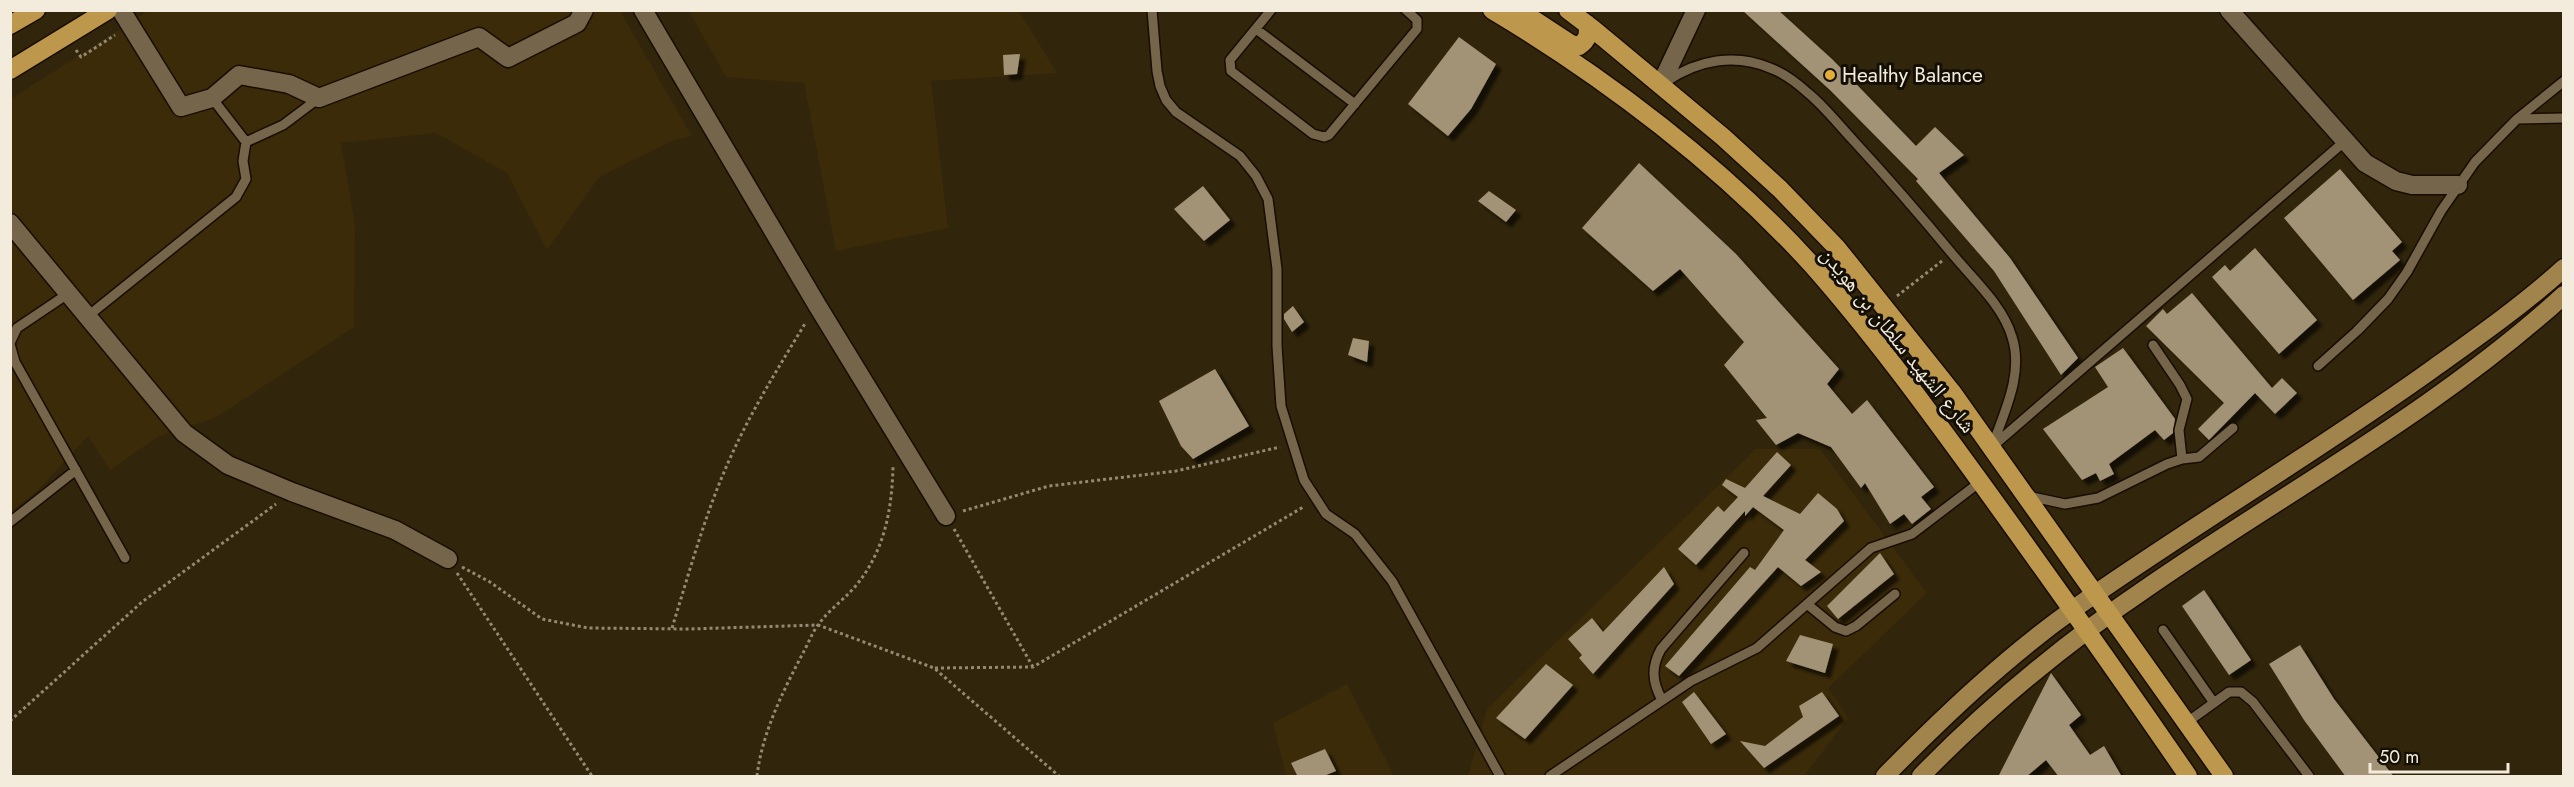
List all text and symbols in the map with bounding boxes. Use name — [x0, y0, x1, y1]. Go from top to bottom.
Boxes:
place label: Healthy Balance — [1842, 60, 1983, 90]
marker: Healthy Balance — [1823, 68, 1837, 82]
street label: شارع الشهيد سلطان بن هويدن — [1813, 240, 1983, 440]
scale bar — [2370, 736, 2508, 774]
text: 50 m — [2379, 744, 2419, 770]

